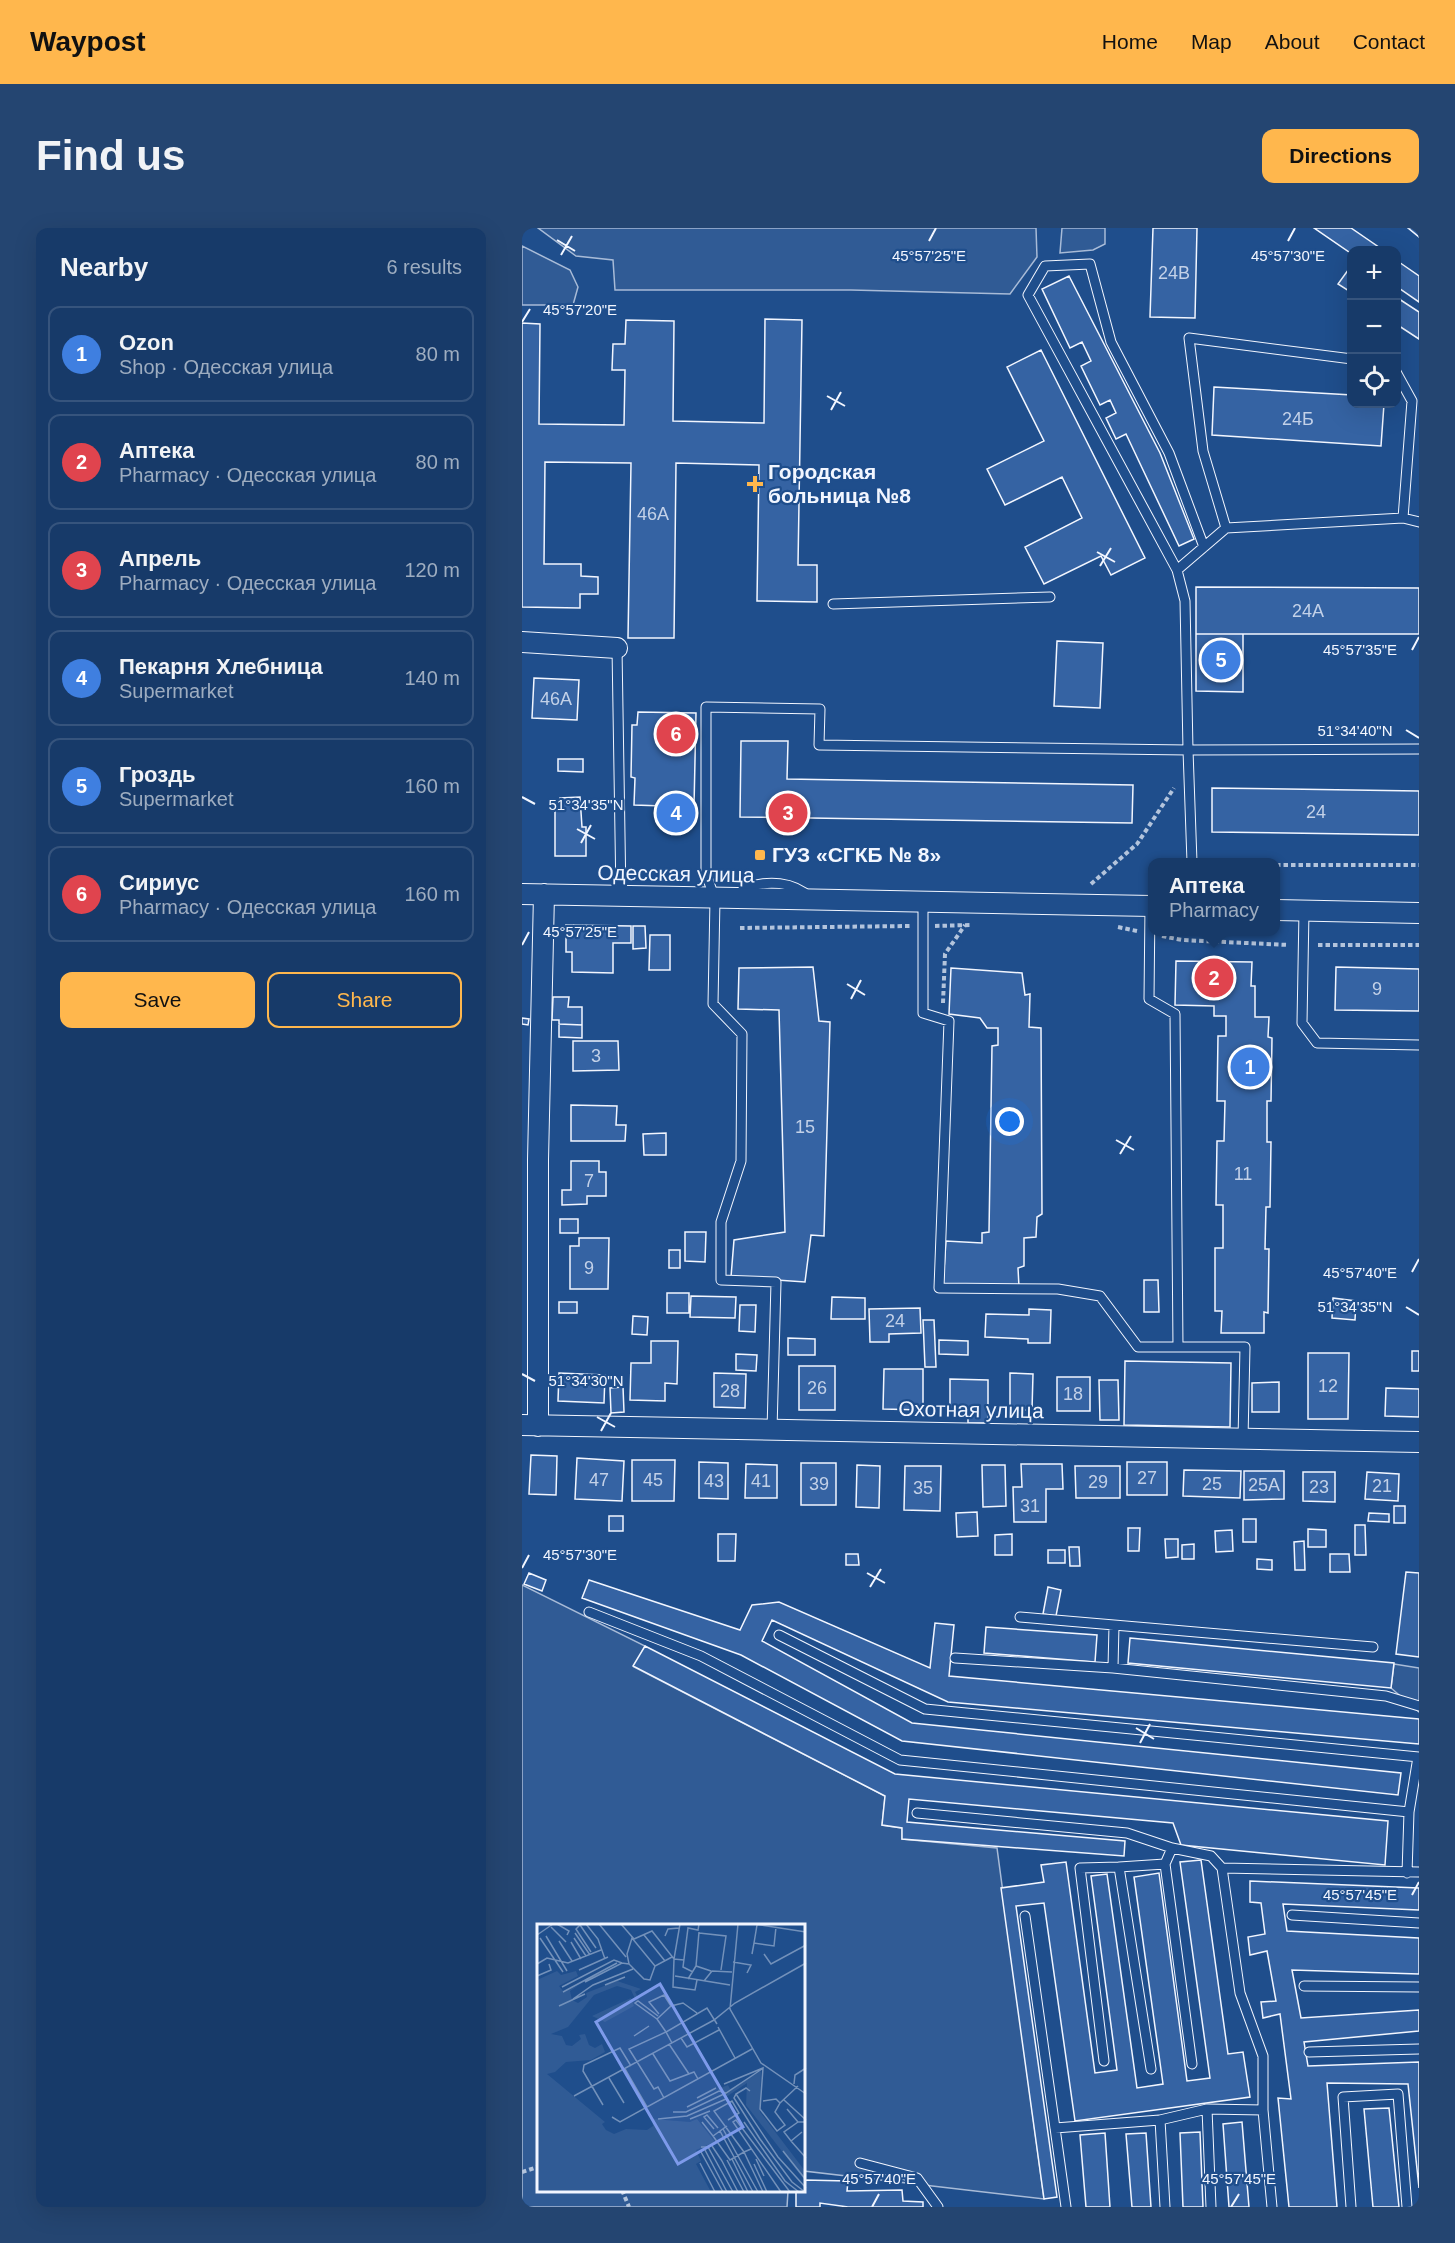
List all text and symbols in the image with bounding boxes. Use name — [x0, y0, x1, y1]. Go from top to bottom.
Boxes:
text: Waypost — [30, 26, 146, 57]
text: Home — [1102, 30, 1158, 53]
text: Map — [1191, 30, 1232, 53]
text: About — [1265, 30, 1320, 53]
text: Contact — [1353, 30, 1425, 53]
button: Directions — [1262, 129, 1419, 183]
text: Find us — [36, 132, 185, 179]
map controls — [1347, 246, 1401, 408]
button: + — [1347, 246, 1401, 300]
text: 45°57'25"E — [892, 247, 966, 264]
text: 45°57'30"E — [1251, 247, 1325, 264]
text: Nearby — [60, 252, 148, 282]
text: 6 results — [386, 256, 462, 278]
house number: 24В — [1158, 263, 1190, 283]
button: − — [1347, 300, 1401, 354]
text: 45°57'20"E — [543, 301, 617, 318]
text: Ozon — [119, 330, 174, 355]
text: 1 — [76, 343, 87, 365]
text: 80 m — [416, 343, 460, 365]
button: locate — [1347, 354, 1401, 408]
text: Shop · Одесская улица — [119, 356, 333, 378]
house number: 24Б — [1282, 409, 1314, 429]
text: Аптека — [119, 438, 194, 463]
text: 2 — [76, 451, 87, 473]
text: 80 m — [416, 451, 460, 473]
place label: Городская больница №8 — [768, 460, 911, 507]
text: Pharmacy · Одесская улица — [119, 464, 376, 486]
marker: Городская больница №8 — [746, 475, 764, 493]
house number: 46А — [637, 504, 669, 524]
text: Апрель — [119, 546, 201, 571]
text: 3 — [76, 559, 87, 581]
text: 120 m — [404, 559, 460, 581]
text: Pharmacy · Одесская улица — [119, 572, 376, 594]
house number: 24А — [1292, 601, 1324, 621]
pin: 5 — [1202, 638, 1240, 682]
text: 45°57'35"E — [1323, 641, 1397, 658]
text: Пекарня Хлебница — [119, 654, 323, 679]
text: 4 — [76, 667, 87, 689]
text: 140 m — [404, 667, 460, 689]
text: Supermarket — [119, 680, 234, 702]
house number: 46А — [540, 689, 572, 709]
pin: 6 — [656, 712, 696, 756]
text: 51°34'40"N — [1317, 722, 1393, 739]
text: Гроздь — [119, 762, 196, 787]
text: 5 — [76, 775, 87, 797]
text: 160 m — [404, 775, 460, 797]
text: Supermarket — [119, 788, 234, 810]
pin: 4 — [656, 790, 696, 836]
pin: 3 — [768, 790, 808, 836]
text: 51°34'35"N — [548, 796, 624, 813]
house number: 24 — [1306, 802, 1326, 822]
place label: ГУЗ «СГКБ № 8» — [772, 843, 941, 866]
marker: ГУЗ «СГКБ № 8» — [753, 848, 767, 862]
popup — [1148, 858, 1280, 936]
street label: Одесская улица — [597, 861, 755, 886]
text: Сириус — [119, 870, 199, 895]
text: Аптека — [1169, 873, 1244, 898]
text: 6 — [76, 883, 87, 905]
text: 160 m — [404, 883, 460, 905]
text: Pharmacy · Одесская улица — [119, 896, 376, 918]
text: Pharmacy — [1169, 899, 1259, 921]
text: 45°57'25"E — [543, 923, 617, 940]
pin: 2 — [1194, 956, 1234, 1000]
button: Save — [60, 972, 255, 1028]
button: Share — [267, 972, 462, 1028]
house number: 9 — [1372, 979, 1382, 999]
pin: 1 — [1230, 1044, 1270, 1090]
house number: 3 — [591, 1046, 601, 1066]
your location — [995, 1107, 1024, 1136]
house number: 15 — [795, 1117, 815, 1137]
house number: 11 — [1234, 1164, 1252, 1184]
house number: 7 — [584, 1171, 594, 1191]
house number: 9 — [584, 1258, 594, 1278]
text: 45°57'40"E — [1323, 1264, 1397, 1281]
text: 51°34'35"N — [1317, 1298, 1393, 1315]
house number: 24 — [885, 1311, 905, 1331]
text: 51°34'30"N — [548, 1372, 624, 1389]
house number: 12 — [1318, 1376, 1338, 1396]
house number: 26 — [807, 1378, 827, 1398]
house number: 28 — [720, 1381, 740, 1401]
house number: 18 — [1063, 1384, 1083, 1404]
street label: Охотная улица — [898, 1397, 1044, 1422]
house number: 27 — [1137, 1468, 1157, 1488]
house number: 47 — [589, 1470, 609, 1490]
house number: 45 — [643, 1470, 663, 1490]
house number: 43 — [704, 1471, 724, 1491]
house number: 41 — [751, 1471, 771, 1491]
house number: 29 — [1088, 1472, 1108, 1492]
house number: 39 — [809, 1474, 829, 1494]
house number: 25 — [1202, 1474, 1222, 1494]
house number: 25А — [1248, 1475, 1280, 1495]
house number: 21 — [1372, 1476, 1392, 1496]
house number: 23 — [1309, 1477, 1329, 1497]
house number: 35 — [913, 1478, 933, 1498]
house number: 31 — [1020, 1496, 1040, 1516]
text: 45°57'30"E — [543, 1546, 617, 1563]
text: 45°57'45"E — [1323, 1886, 1397, 1903]
inset map — [537, 1924, 806, 2192]
text: 45°57'40"E — [842, 2170, 916, 2187]
text: 45°57'45"E — [1202, 2170, 1276, 2187]

